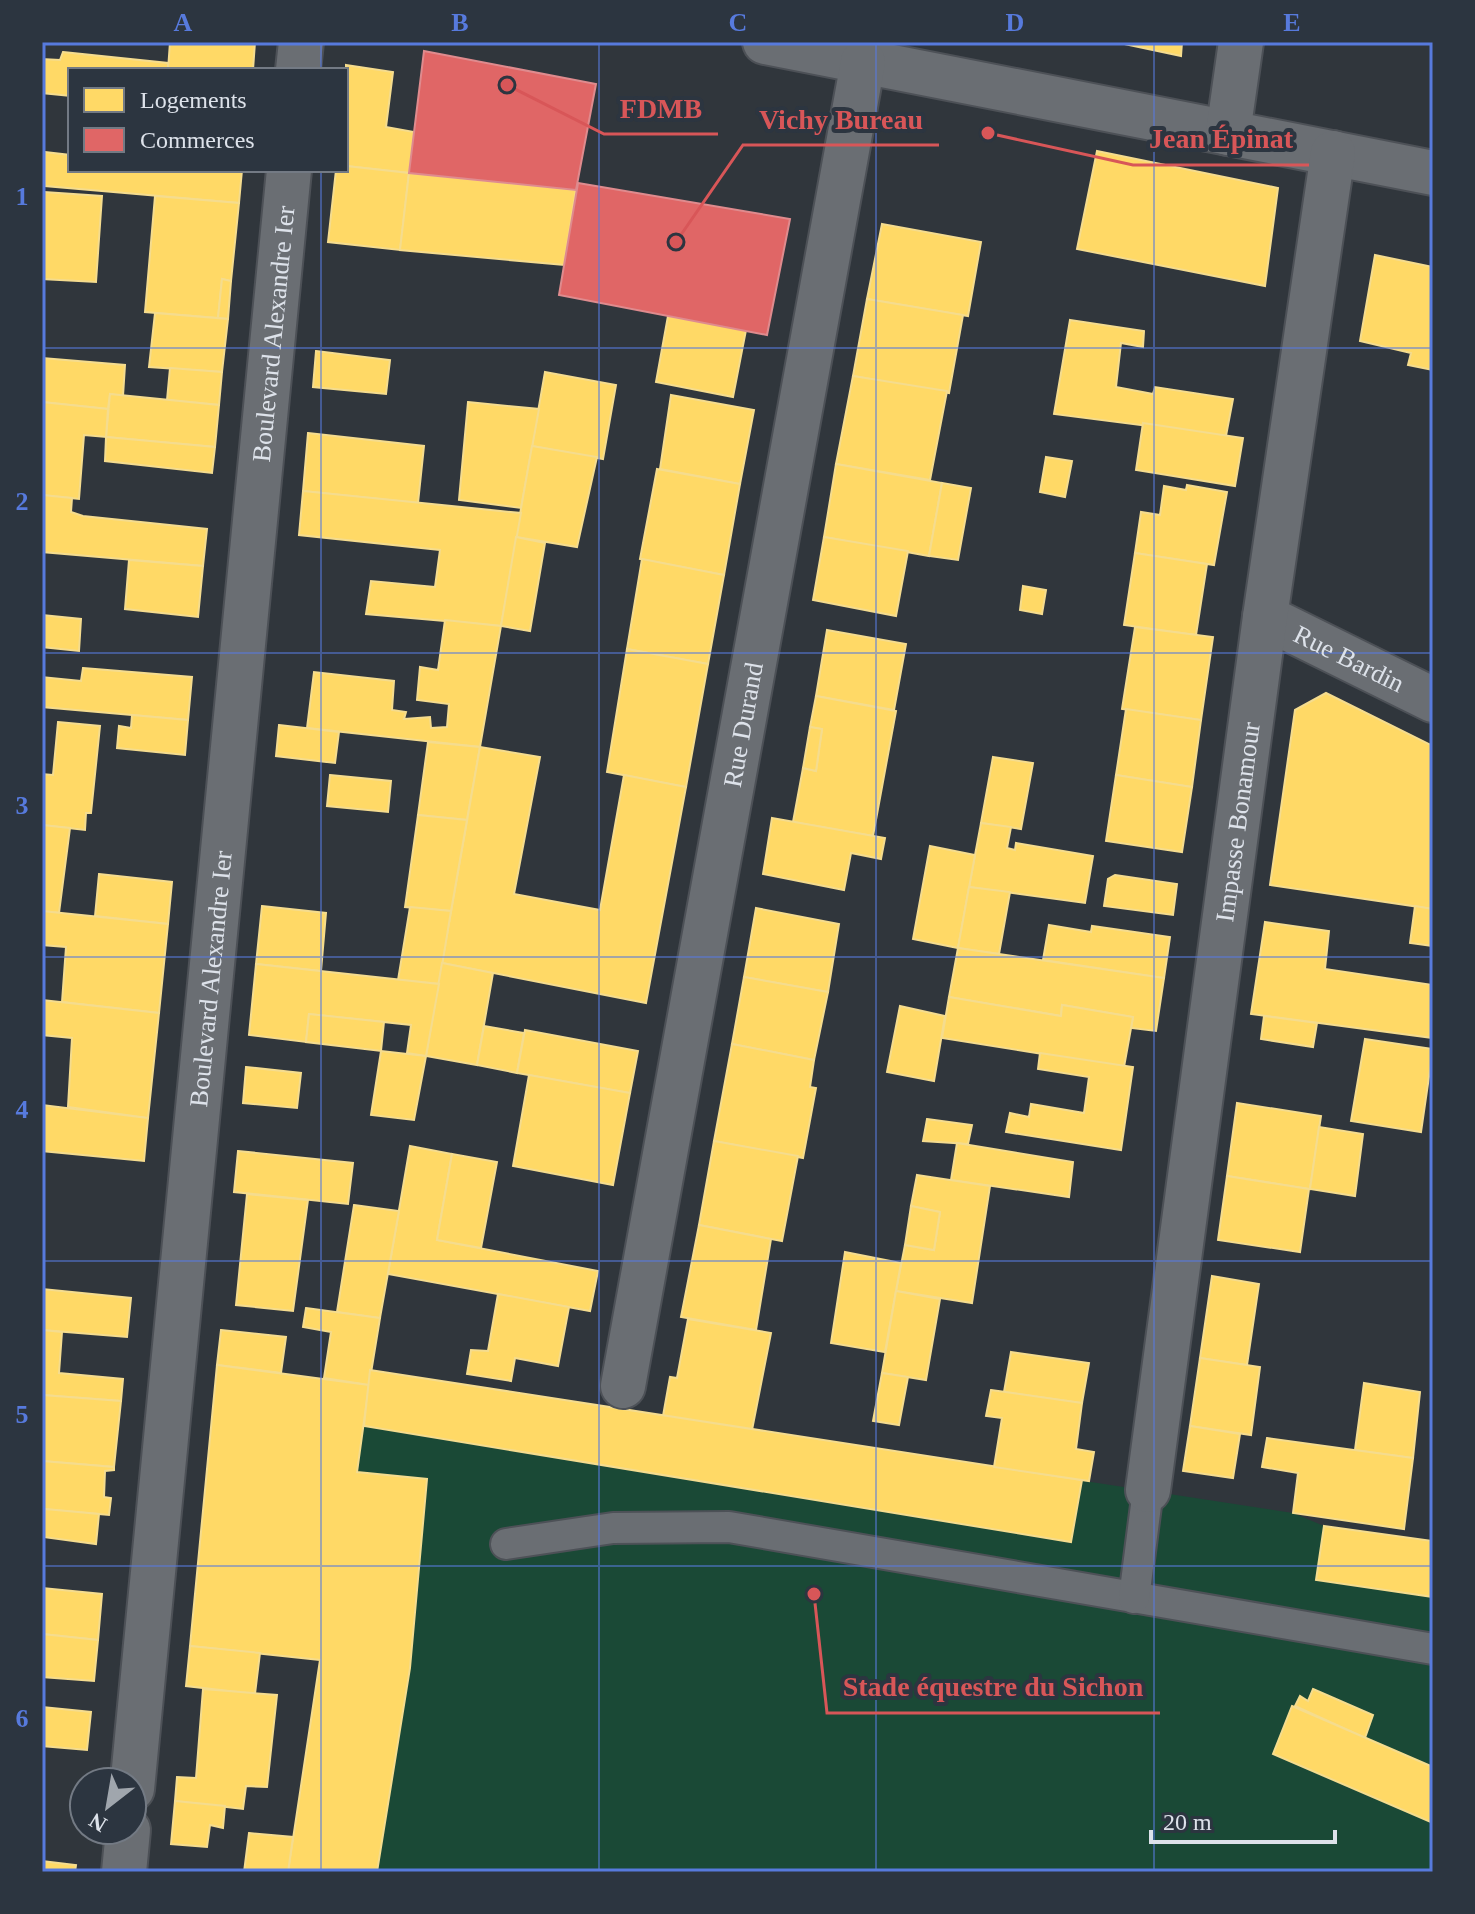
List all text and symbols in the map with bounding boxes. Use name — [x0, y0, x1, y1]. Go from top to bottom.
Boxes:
text: A — [174, 8, 193, 37]
text: B — [451, 8, 469, 37]
text: C — [729, 8, 747, 37]
text: D — [1006, 8, 1024, 37]
text: E — [1283, 8, 1301, 37]
legend — [68, 68, 348, 172]
callout: FDMB — [604, 82, 718, 134]
text: Logements — [140, 87, 247, 113]
text: FDMB — [620, 93, 702, 124]
callout: Vichy Bureau — [743, 93, 939, 145]
text: Vichy Bureau — [759, 104, 923, 135]
callout: Jean Épinat — [1133, 113, 1309, 165]
text: Jean Épinat — [1149, 123, 1294, 154]
text: Commerces — [140, 127, 255, 153]
text: 1 — [16, 182, 29, 211]
street label: Boulevard Alexandre Ier — [247, 204, 300, 463]
text: 2 — [16, 487, 29, 516]
street label: Rue Bardin — [1289, 620, 1409, 698]
street label: Rue Durand — [718, 660, 769, 790]
street label: Impasse Bonamour — [1210, 720, 1266, 924]
text: 3 — [16, 791, 29, 820]
street label: Boulevard Alexandre Ier — [184, 849, 238, 1108]
text: 4 — [16, 1095, 29, 1124]
text: 5 — [16, 1400, 29, 1429]
callout: Stade équestre du Sichon — [827, 1661, 1160, 1713]
text: Stade équestre du Sichon — [843, 1671, 1144, 1702]
text: 6 — [16, 1704, 29, 1733]
north arrow — [68, 1766, 148, 1846]
scale bar — [1151, 1794, 1335, 1844]
text: N — [85, 1808, 111, 1838]
text: 20 m — [1163, 1809, 1212, 1835]

